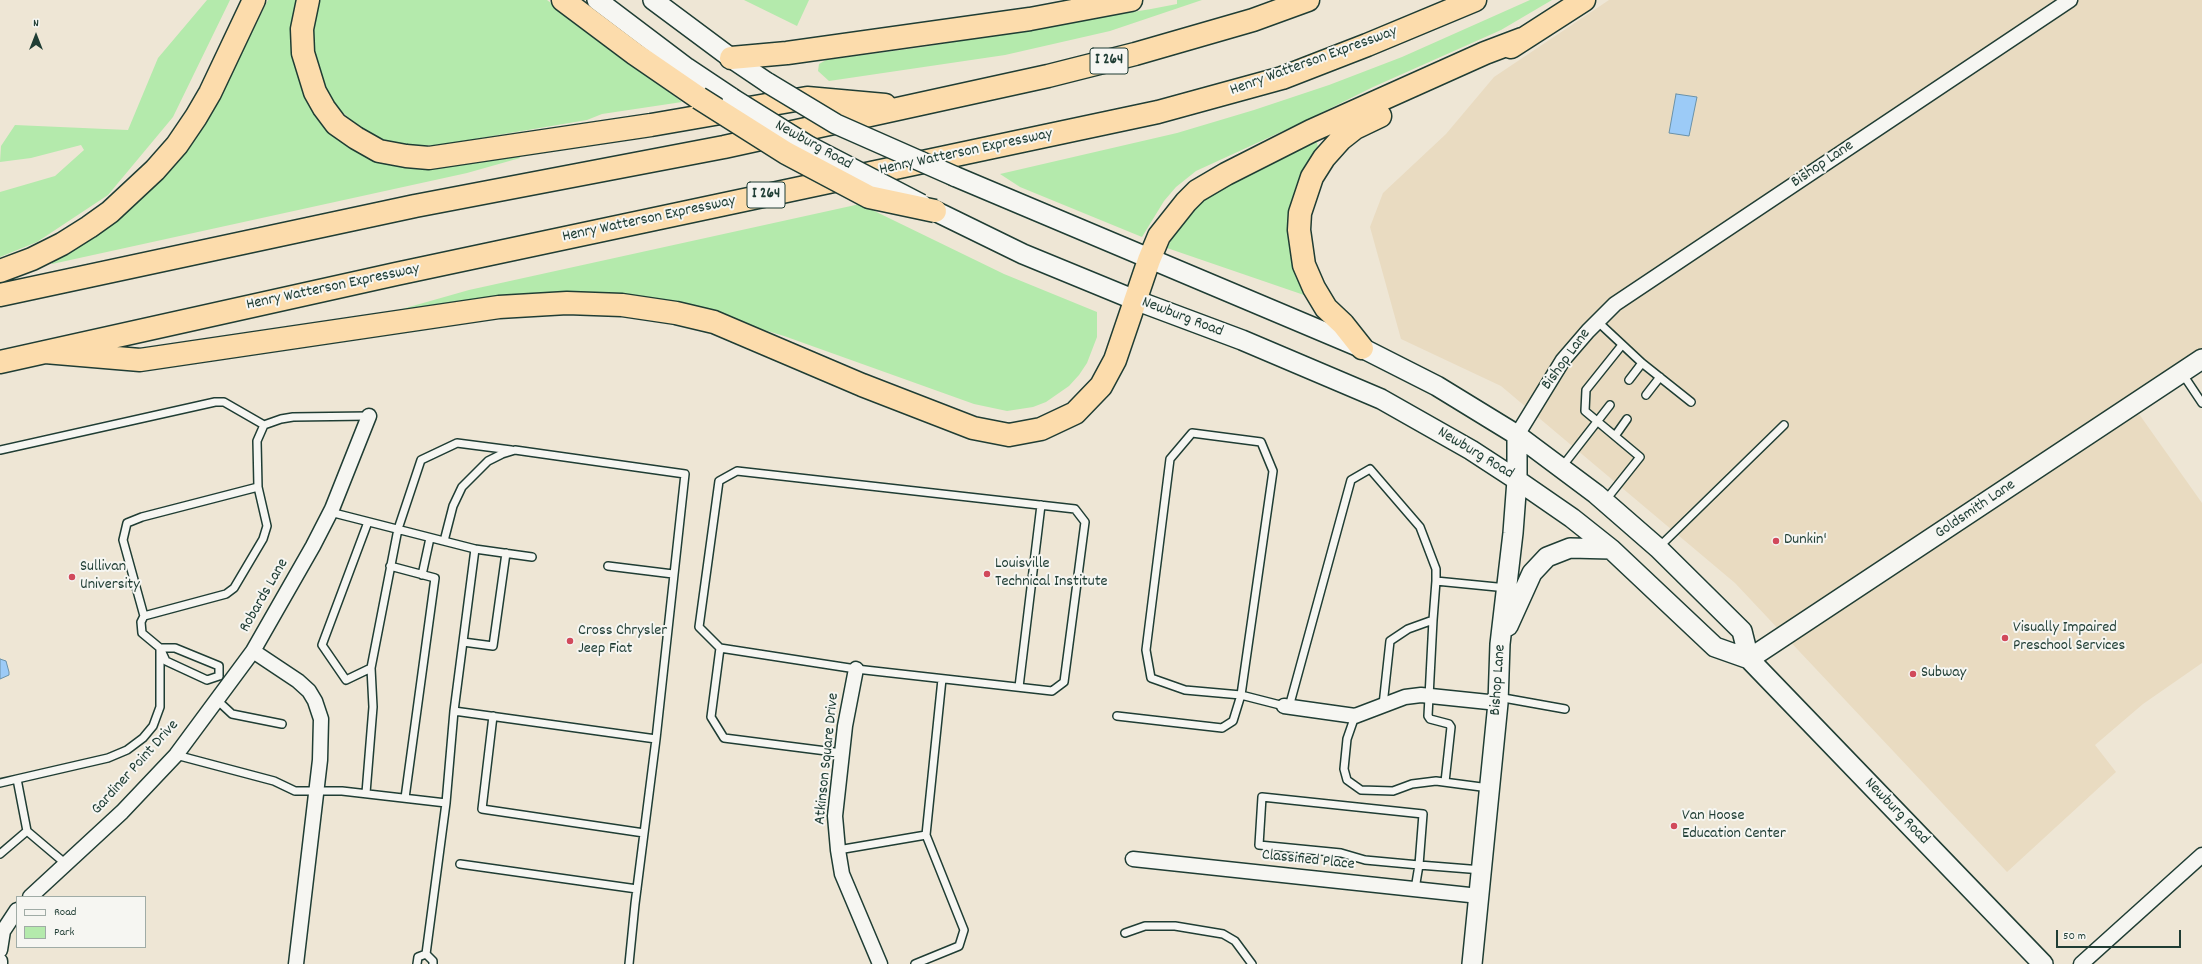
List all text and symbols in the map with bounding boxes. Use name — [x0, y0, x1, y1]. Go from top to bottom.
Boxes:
north arrow — [16, 16, 56, 56]
text: N — [33, 16, 39, 32]
street label: Henry Watterson Expressway — [1228, 23, 1400, 101]
road number: I 264 — [1090, 48, 1128, 74]
street label: Newburg Road — [771, 117, 855, 175]
street label: Henry Watterson Expressway — [878, 125, 1054, 181]
street label: Bishop Lane — [1788, 137, 1858, 193]
road number: I 264 — [747, 182, 785, 208]
street label: Henry Watterson Expressway — [561, 192, 737, 248]
street label: Henry Watterson Expressway — [245, 260, 421, 316]
street label: Newburg Road — [1139, 294, 1225, 342]
street label: Bishop Lane — [1538, 326, 1596, 394]
street label: Newburg Road — [1433, 424, 1517, 484]
street label: Goldsmith Lane — [1932, 476, 2020, 544]
place label: Dunkin' — [1784, 531, 1827, 551]
marker: Dunkin' — [1771, 536, 1781, 546]
place label: Louisville Technical Institute — [995, 555, 1108, 593]
street label: Robards Lane — [236, 556, 294, 636]
place label: Sullivan University — [80, 558, 140, 596]
marker: Louisville Technical Institute — [982, 569, 992, 579]
marker: Sullivan University — [67, 572, 77, 582]
place label: Visually Impaired Preschool Services — [2013, 619, 2125, 657]
place label: Cross Chrysler Jeep Fiat — [578, 622, 667, 660]
marker: Visually Impaired Preschool Services — [2000, 633, 2010, 643]
marker: Cross Chrysler Jeep Fiat — [565, 636, 575, 646]
street label: Bishop Lane — [1487, 644, 1511, 716]
place label: Subway — [1921, 664, 1966, 684]
marker: Subway — [1908, 669, 1918, 679]
street label: Atkinson Square Drive — [812, 692, 844, 826]
street label: Gardiner Point Drive — [88, 717, 184, 819]
street label: Newburg Road — [1859, 775, 1933, 849]
place label: Van Hoose Education Center — [1682, 807, 1786, 845]
marker: Van Hoose Education Center — [1669, 821, 1679, 831]
street label: Classified Place — [1261, 847, 1355, 875]
legend — [16, 896, 146, 948]
text: Road — [54, 904, 76, 921]
scale bar — [2058, 922, 2183, 948]
text: Park — [54, 924, 74, 941]
text: 50 m — [2063, 928, 2086, 945]

